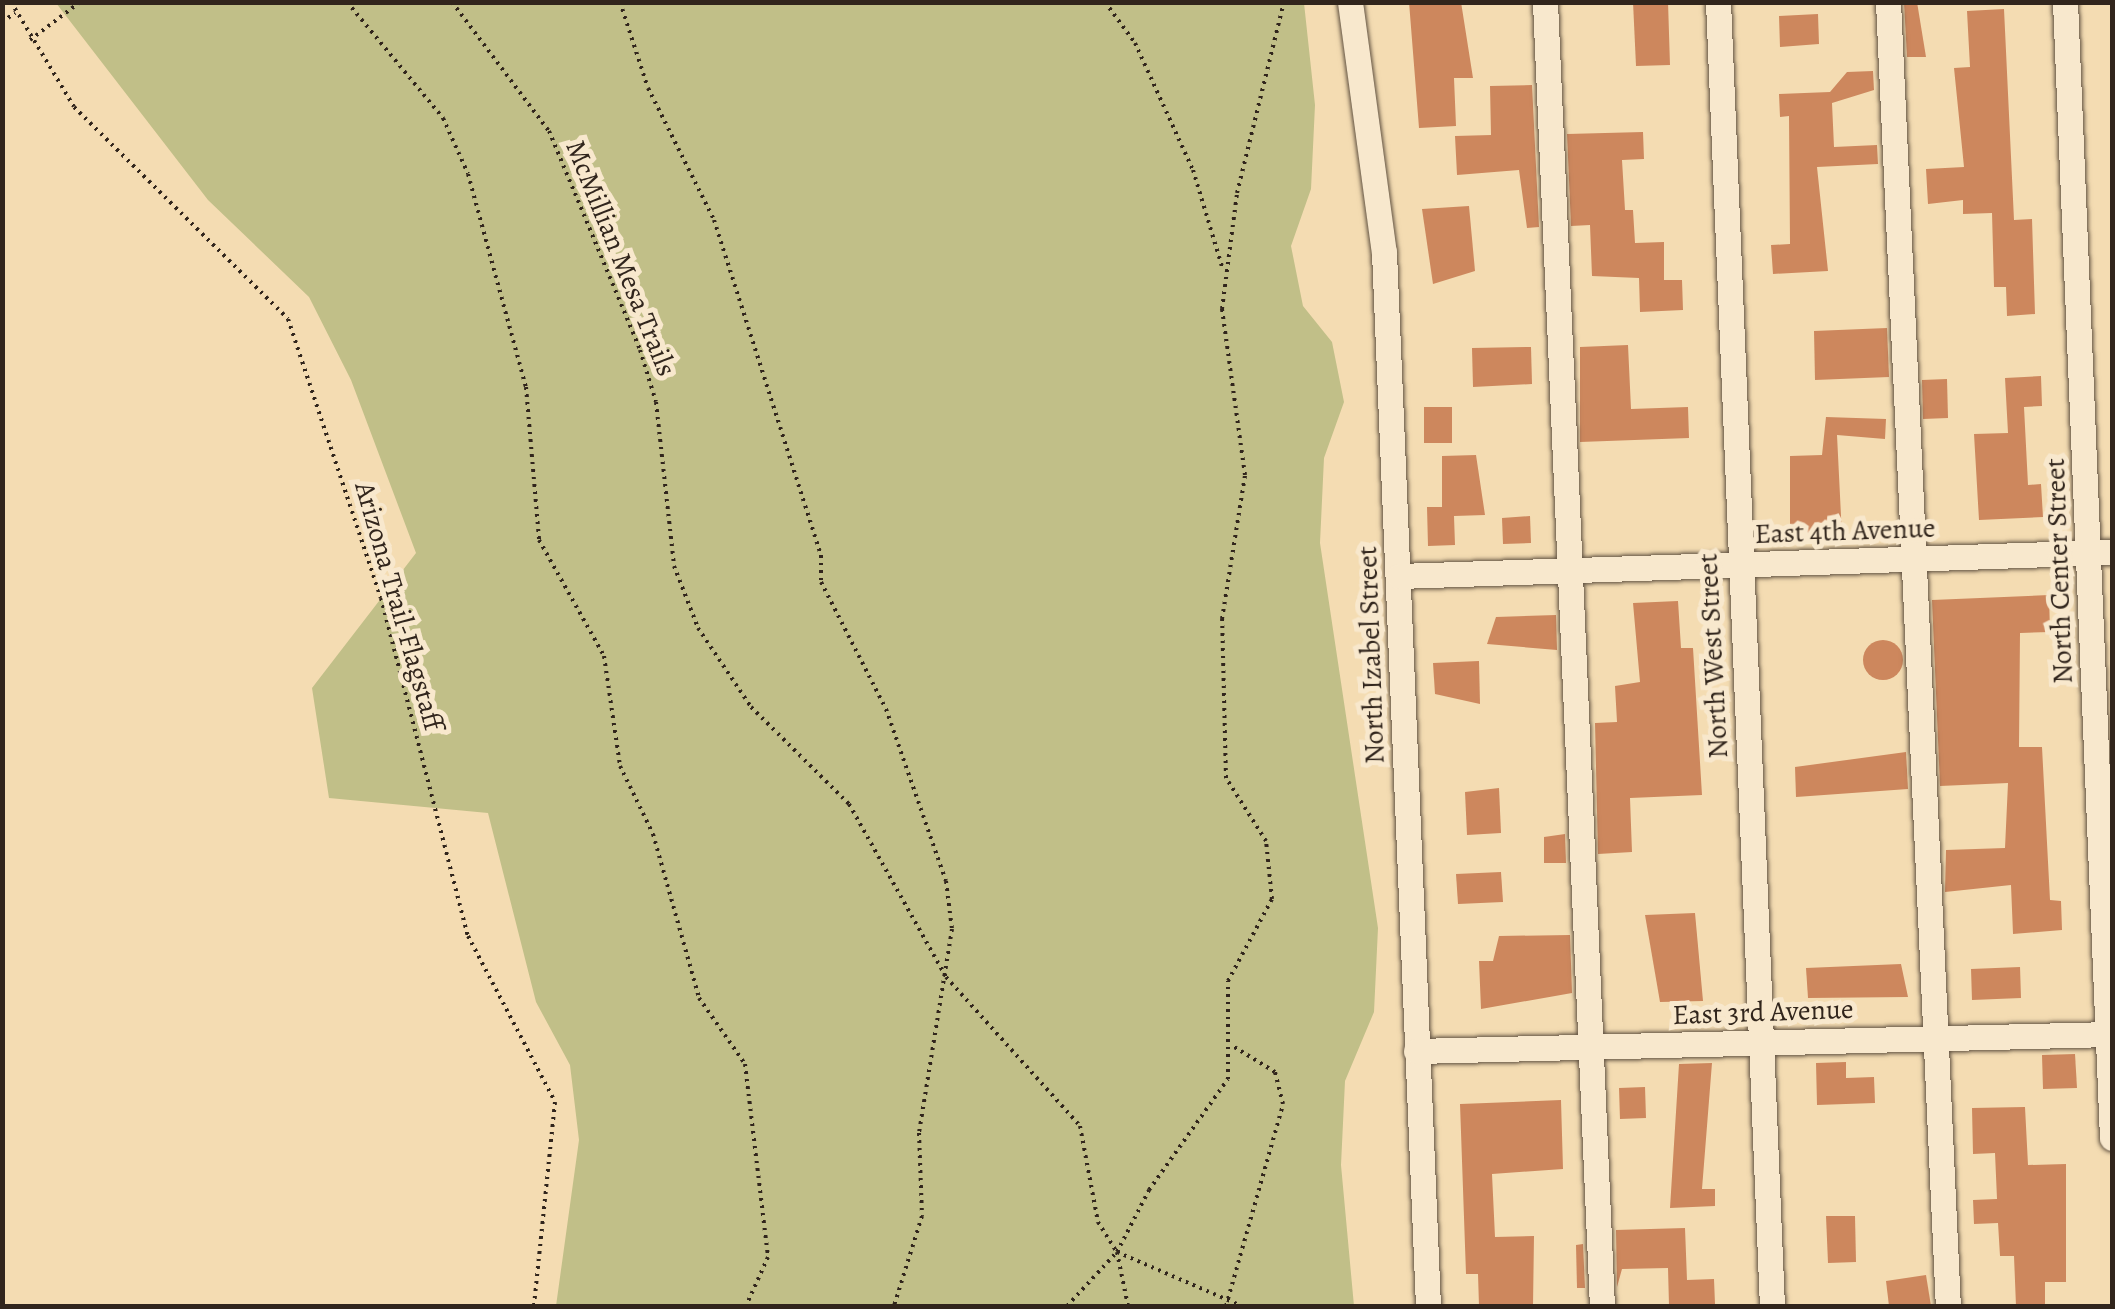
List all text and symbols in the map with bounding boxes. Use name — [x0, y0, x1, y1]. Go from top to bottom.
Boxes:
street label: McMillian Mesa Trails — [558, 135, 684, 381]
street label: North Center Street — [2038, 458, 2080, 684]
street label: Arizona Trail-Flagstaff — [347, 478, 451, 734]
street label: East 4th Avenue — [1754, 511, 1936, 551]
street label: North Izabel Street — [1350, 545, 1392, 765]
street label: North West Street — [1691, 553, 1735, 759]
street label: East 3rd Avenue — [1672, 992, 1854, 1032]

